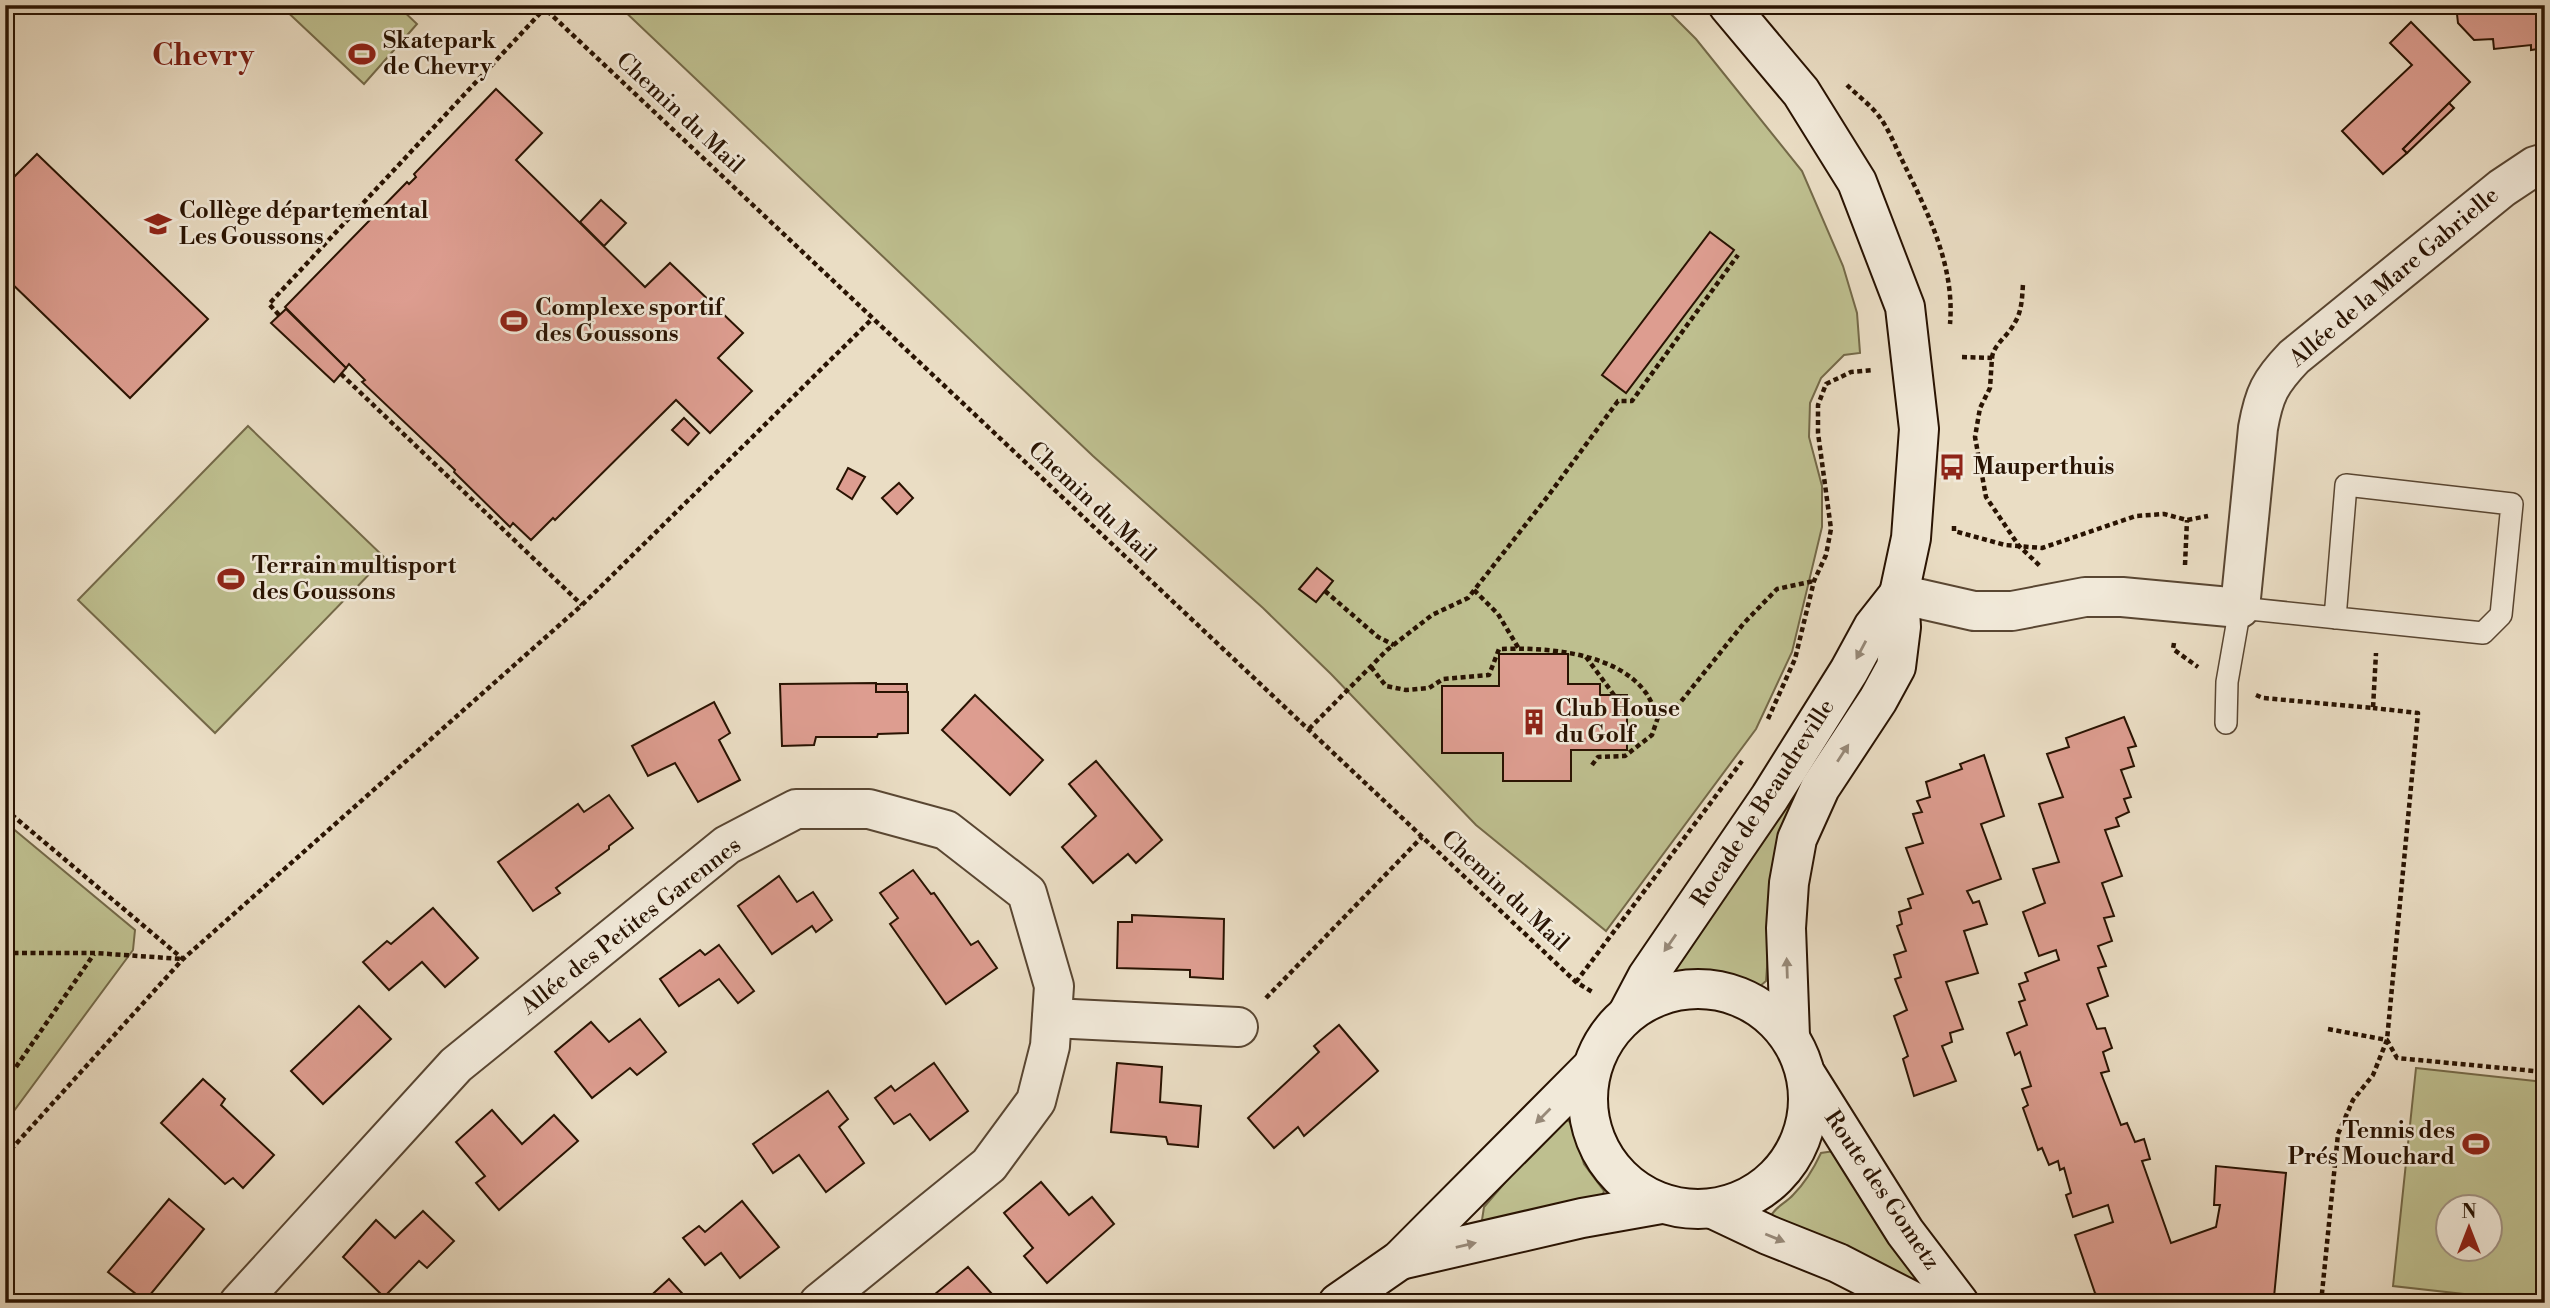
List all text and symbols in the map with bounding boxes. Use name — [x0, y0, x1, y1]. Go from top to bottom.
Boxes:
place label: Skatepark de Chevry — [383, 27, 497, 81]
district label: Chevry — [152, 37, 255, 75]
sports icon: Skatepark de Chevry — [347, 39, 377, 69]
street label: Chemin du Mail — [610, 47, 750, 179]
street label: Allée de la Mare Gabrielle — [2283, 181, 2504, 373]
place label: Collège départemental Les Goussons — [179, 197, 429, 251]
school or university icon: Collège départemental Les Goussons — [143, 209, 173, 239]
place label: Complexe sportif des Goussons — [535, 294, 726, 348]
sports icon: Complexe sportif des Goussons — [499, 306, 529, 336]
street label: Chemin du Mail — [1022, 436, 1162, 568]
bus stop icon: Mauperthuis — [1937, 452, 1967, 482]
place label: Mauperthuis — [1973, 453, 2114, 481]
place label: Terrain multisport des Goussons — [252, 552, 457, 606]
sports icon: Terrain multisport des Goussons — [216, 564, 246, 594]
one-way arrow — [1855, 640, 1866, 660]
street label: Rocade de Beaudreville — [1685, 694, 1841, 912]
place label: Club House du Golf — [1555, 695, 1680, 749]
building icon: Club House du Golf — [1519, 707, 1549, 737]
one-way arrow — [1836, 744, 1850, 762]
street label: Chemin du Mail — [1435, 825, 1575, 957]
street label: Allée des Petites Garennes — [515, 831, 747, 1021]
one-way arrow — [1663, 934, 1677, 952]
one-way arrow — [1782, 957, 1793, 979]
street label: Route des Gometz — [1818, 1105, 1946, 1275]
one-way arrow — [1535, 1108, 1552, 1124]
place label: Tennis des Prés Mouchard — [2288, 1117, 2455, 1171]
sports icon: Tennis des Prés Mouchard — [2461, 1129, 2491, 1159]
north arrow — [2434, 1192, 2504, 1262]
text: N — [2461, 1200, 2477, 1224]
one-way arrow — [1764, 1232, 1785, 1243]
one-way arrow — [1456, 1239, 1478, 1250]

